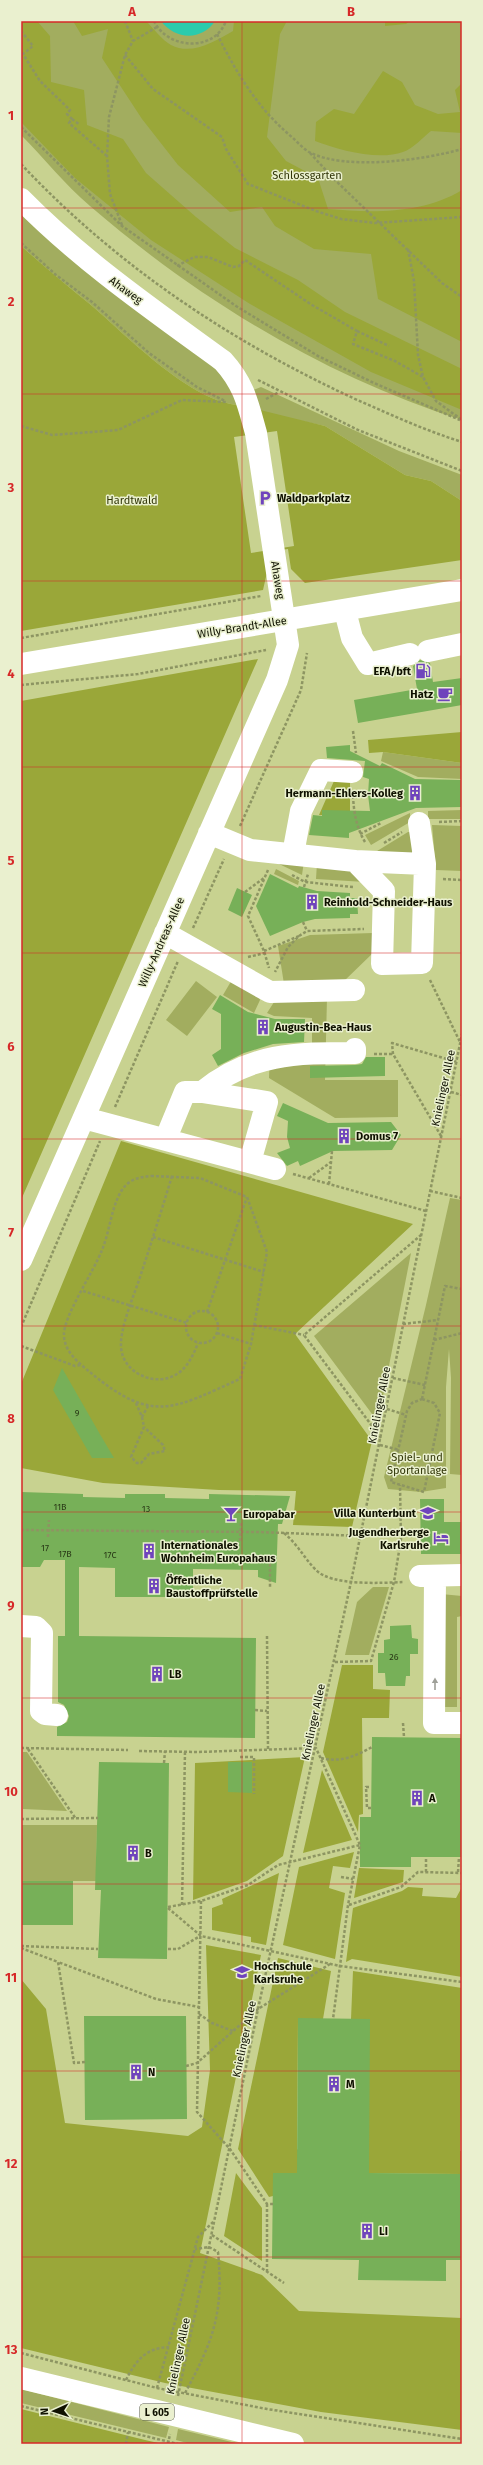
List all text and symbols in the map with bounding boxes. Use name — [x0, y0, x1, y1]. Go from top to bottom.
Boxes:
text: A — [127, 4, 136, 19]
text: B — [347, 4, 355, 19]
text: 1 — [8, 108, 14, 123]
park label: Schlossgarten — [272, 169, 342, 182]
street label: Ahaweg — [106, 274, 145, 307]
text: 2 — [8, 294, 15, 309]
text: 3 — [7, 480, 15, 495]
parking icon: Waldparkplatz — [256, 489, 274, 507]
place label: Waldparkplatz — [277, 492, 350, 505]
park label: Hardtwald — [106, 494, 158, 507]
street label: Ahaweg — [268, 560, 287, 600]
street label: Willy-Brandt-Allee — [196, 614, 288, 641]
fuel station icon: EFA/bft — [414, 662, 432, 680]
place label: EFA/bft — [373, 665, 412, 678]
text: 4 — [7, 666, 15, 681]
cafe icon: Hatz — [436, 685, 454, 703]
place label: Hatz — [410, 688, 433, 701]
building icon: Hermann-Ehlers-Kolleg — [406, 784, 424, 802]
place label: Hermann-Ehlers-Kolleg — [286, 787, 404, 800]
text: 5 — [8, 853, 15, 868]
building icon: Reinhold-Schneider-Haus — [303, 893, 321, 911]
street label: Willy-Andreas-Allee — [136, 895, 187, 989]
place label: Reinhold-Schneider-Haus — [324, 896, 453, 909]
building icon: Augustin-Bea-Haus — [254, 1018, 272, 1036]
place label: Augustin-Bea-Haus — [274, 1021, 372, 1034]
text: 6 — [7, 1039, 15, 1054]
street label: Knielinger Allee — [429, 1049, 458, 1128]
building icon: Domus 7 — [335, 1127, 353, 1145]
place label: Domus 7 — [356, 1130, 398, 1143]
text: 7 — [8, 1225, 14, 1240]
street label: Knielinger Allee — [366, 1365, 393, 1445]
house number: 9 — [75, 1408, 80, 1418]
text: 8 — [7, 1411, 15, 1426]
park label: Spiel- und Sportanlage — [387, 1451, 447, 1477]
house number: 11B — [53, 1502, 67, 1512]
house number: 13 — [142, 1504, 150, 1514]
school or university icon: Villa Kunterbunt — [419, 1504, 437, 1522]
bar icon: Europabar — [222, 1505, 240, 1523]
place label: Villa Kunterbunt — [333, 1507, 417, 1520]
place label: Europabar — [243, 1508, 295, 1521]
place label: Jugendherberge Karlsruhe — [348, 1526, 429, 1552]
hotel icon: Jugendherberge Karlsruhe — [432, 1529, 450, 1547]
place label: Internationales Wohnheim Europahaus — [161, 1539, 276, 1565]
building icon: Internationales Wohnheim Europahaus — [140, 1542, 158, 1560]
house number: 17 — [41, 1543, 49, 1553]
house number: 17B — [58, 1549, 72, 1559]
house number: 17C — [104, 1550, 116, 1560]
place label: Öffentliche Baustoffprüfstelle — [166, 1574, 258, 1600]
building icon: Öffentliche Baustoffprüfstelle — [145, 1577, 163, 1595]
text: 9 — [7, 1598, 15, 1613]
house number: 26 — [389, 1652, 399, 1662]
building icon: LB — [148, 1665, 166, 1683]
place label: LB — [169, 1668, 182, 1681]
one-way arrow — [432, 1677, 438, 1690]
street label: Knielinger Allee — [299, 1683, 328, 1762]
text: 10 — [4, 1784, 18, 1799]
building icon: A — [408, 1789, 426, 1807]
place label: A — [428, 1792, 436, 1805]
building icon: B — [124, 1844, 142, 1862]
place label: B — [145, 1847, 152, 1860]
place label: Hochschule Karlsruhe — [254, 1960, 312, 1986]
school or university icon: Hochschule Karlsruhe — [233, 1963, 251, 1981]
text: 11 — [5, 1970, 17, 1985]
street label: Knielinger Allee — [230, 2000, 259, 2079]
building icon: N — [127, 2063, 145, 2081]
place label: N — [148, 2066, 155, 2079]
building icon: M — [325, 2075, 343, 2093]
place label: M — [346, 2078, 355, 2091]
text: 12 — [5, 2156, 18, 2171]
building icon: LI — [358, 2222, 376, 2240]
place label: LI — [379, 2225, 388, 2238]
street label: Knielinger Allee — [164, 2317, 193, 2396]
text: 13 — [5, 2342, 18, 2357]
north arrow — [34, 2391, 74, 2431]
road number: L 605 — [140, 2404, 174, 2420]
text: N — [38, 2408, 51, 2415]

